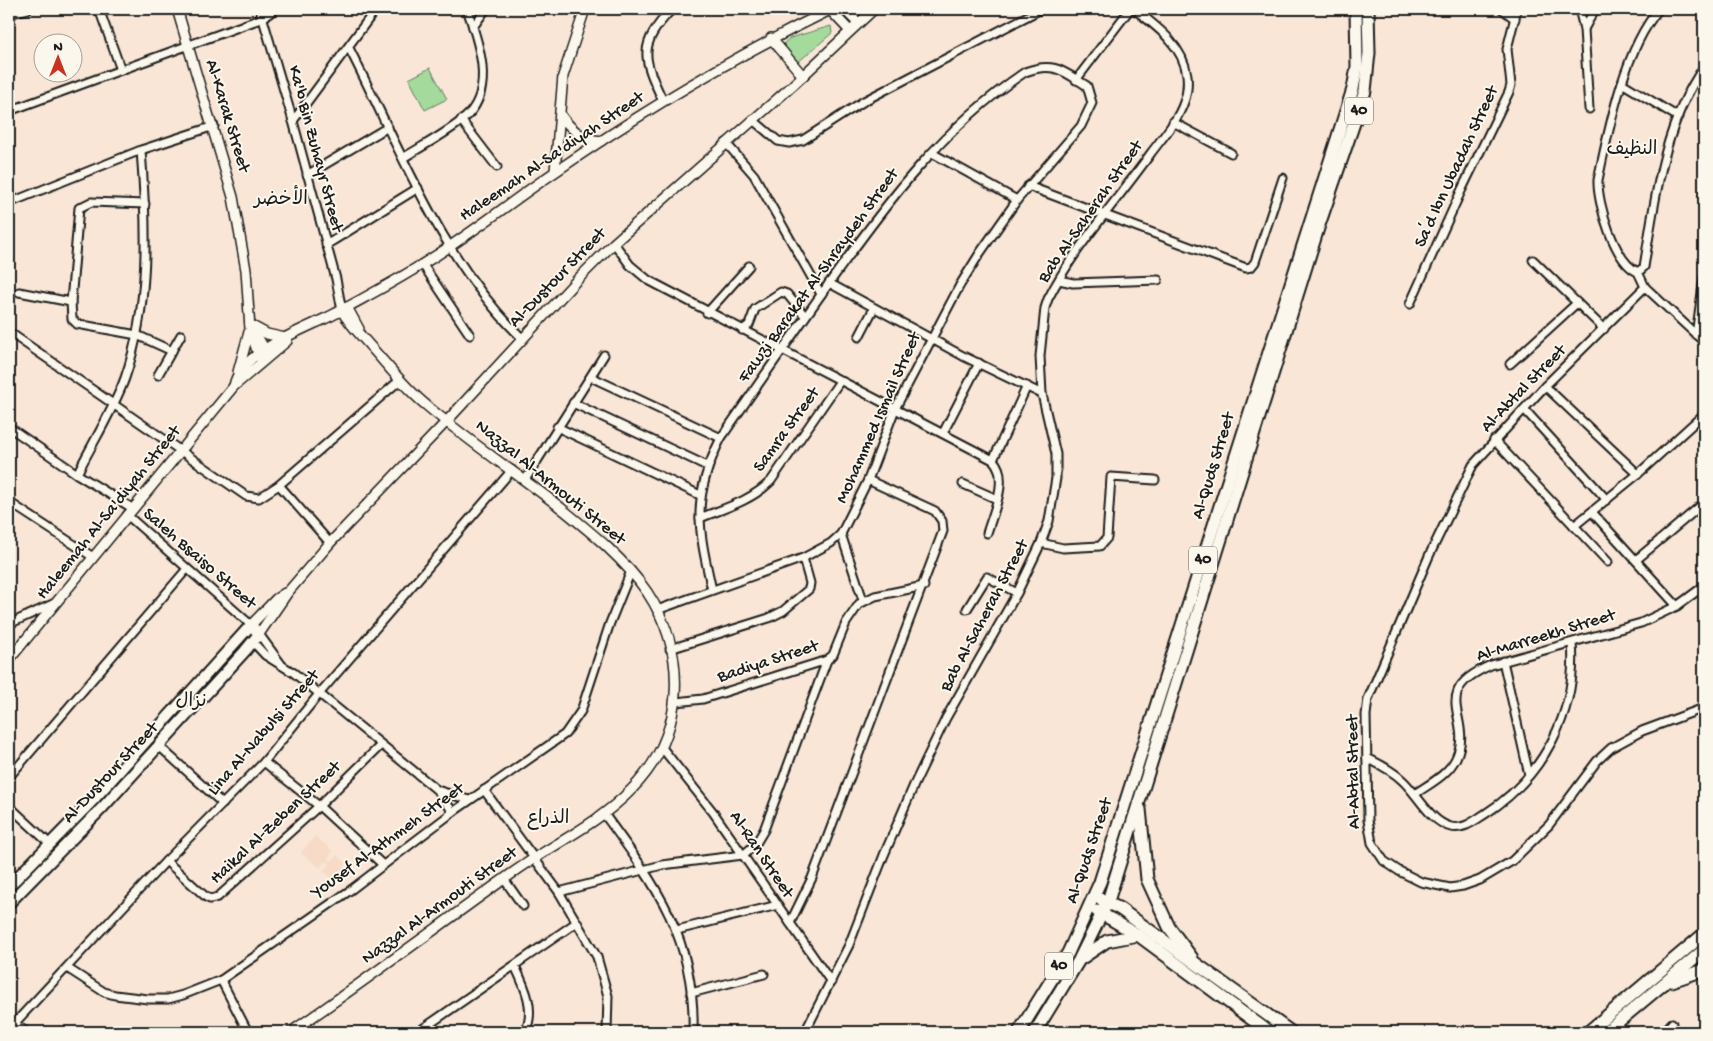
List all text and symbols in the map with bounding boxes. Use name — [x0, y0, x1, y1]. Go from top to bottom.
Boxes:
north arrow — [32, 32, 82, 82]
text: N — [53, 39, 63, 56]
street label: Al-Karak Street — [200, 57, 255, 176]
street label: Ka'b Bin Zuhayr Street — [283, 63, 348, 236]
street label: Saʻd Ibn Ubadah Street — [1409, 81, 1504, 251]
street label: Haleemah Al-Sa'diyah Street — [456, 86, 650, 227]
road number: 40 — [1345, 98, 1373, 124]
street label: Bab Al-Saherah Street — [1033, 135, 1149, 288]
district label: النظيف — [1606, 139, 1658, 162]
street label: Fawzi Barakat Al-Shraydeh Street — [734, 163, 905, 388]
district label: الأخضر — [252, 185, 308, 212]
street label: Al-Dustour Street — [505, 222, 612, 332]
street label: Mohammed Ismail Street — [832, 328, 927, 507]
street label: Al-Abtal Street — [1477, 340, 1572, 437]
street label: Samra Street — [749, 382, 826, 477]
street label: Al-Quds Street — [1188, 409, 1241, 522]
street label: Nazzal Al-Armouti Street — [471, 416, 631, 551]
street label: Haleemah Al-Sa'diyah Street — [32, 420, 187, 604]
street label: Saleh Bsaiso Street — [138, 504, 261, 615]
street label: Bab Al-Saherah Street — [936, 535, 1035, 696]
road number: 40 — [1189, 546, 1217, 574]
street label: Al-Marreekh Street — [1474, 604, 1619, 667]
street label: Badiya Street — [714, 635, 823, 688]
street label: Lina Al-Nabulsi Street — [204, 664, 325, 800]
district label: نزال — [175, 691, 207, 714]
street label: Al-Abtal Street — [1342, 713, 1365, 829]
street label: Al-Dustour Street — [59, 717, 164, 828]
street label: Haikal Al-Zeben Street — [206, 756, 347, 889]
street label: Yousef Al-Athmeh Street — [306, 778, 470, 905]
street label: Al-Quds Street — [1062, 794, 1118, 907]
street label: Al-Ran Street — [724, 807, 799, 904]
district label: الذراع — [527, 808, 569, 831]
street label: Nazzal Al-Armouti Street — [358, 842, 523, 969]
road number: 40 — [1045, 952, 1073, 979]

